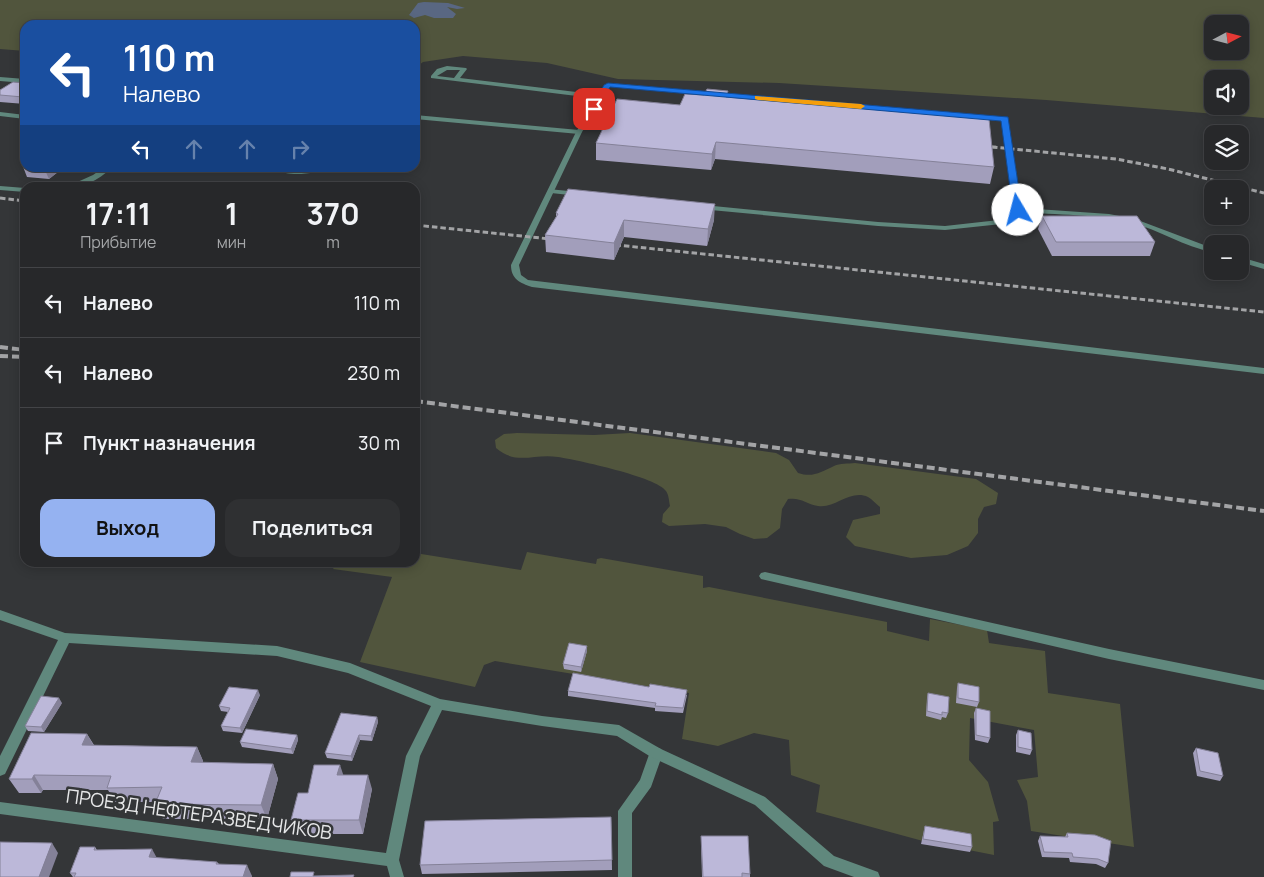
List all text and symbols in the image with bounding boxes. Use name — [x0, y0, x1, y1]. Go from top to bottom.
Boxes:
north arrow — [1204, 15, 1249, 60]
map controls — [1204, 15, 1249, 280]
text: 110 m — [123, 34, 215, 82]
icon: left — [40, 40, 105, 105]
button: sound — [1204, 70, 1249, 115]
text: Налево — [123, 79, 201, 109]
pin — [573, 88, 615, 130]
icon: arrive — [580, 95, 608, 123]
button: layers — [1204, 125, 1249, 170]
icon: left — [127, 135, 155, 163]
icon: ahead — [180, 135, 208, 163]
icon: ahead — [233, 135, 261, 163]
icon: right — [286, 135, 314, 163]
button: + — [1204, 180, 1249, 225]
position arrow — [991, 183, 1043, 235]
text: 17:11 — [85, 193, 151, 234]
text: 1 — [225, 193, 238, 234]
text: 370 — [307, 193, 360, 234]
text: Прибытие — [80, 231, 156, 253]
text: мин — [217, 231, 246, 253]
text: m — [326, 231, 340, 253]
button: − — [1204, 235, 1249, 280]
icon: left — [40, 289, 68, 317]
text: Налево — [83, 290, 153, 316]
text: 110 m — [354, 290, 400, 316]
icon: left — [40, 359, 68, 387]
text: Налево — [83, 360, 153, 386]
text: 230 m — [347, 360, 400, 386]
icon: arrive — [40, 429, 68, 457]
text: Пункт назначения — [83, 430, 256, 456]
text: 30 m — [358, 430, 400, 456]
button: Выход — [40, 499, 215, 557]
button: Поделиться — [225, 499, 400, 557]
street label: ПРОЕЗД НЕФТЕРАЗВЕДЧИКОВ — [64, 782, 334, 846]

